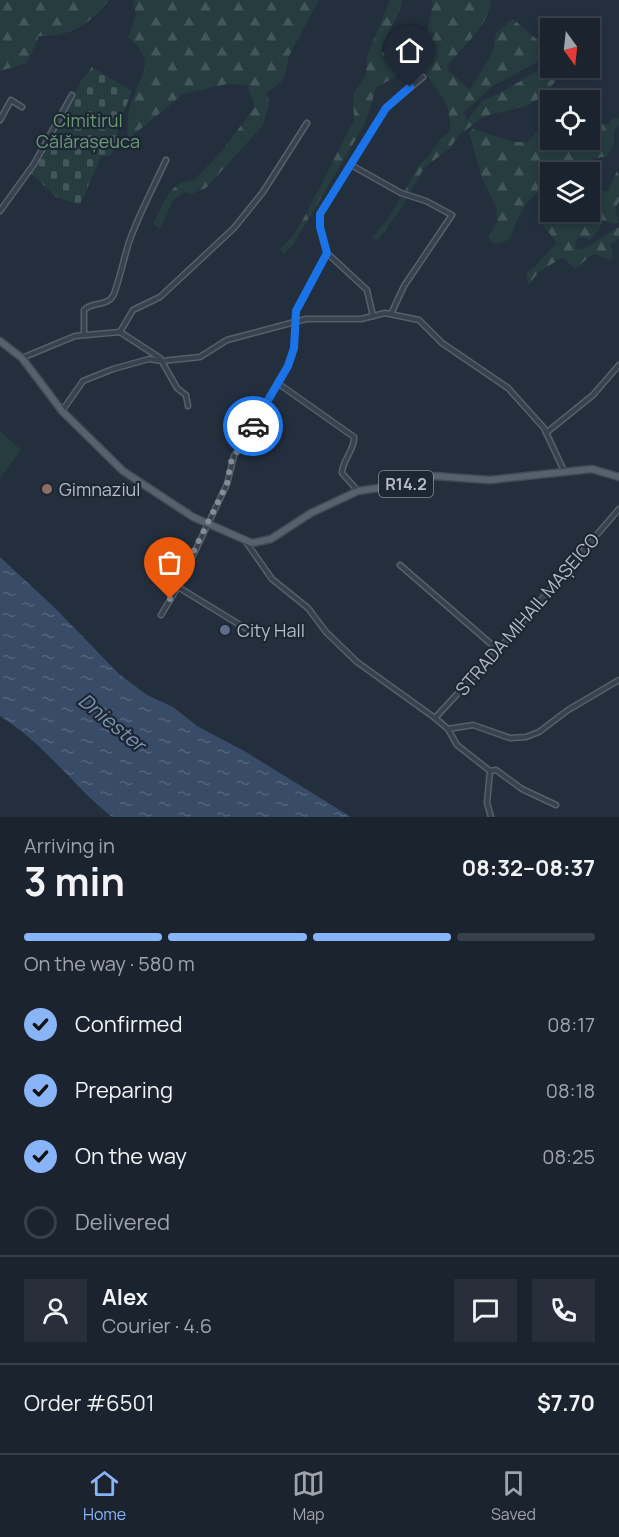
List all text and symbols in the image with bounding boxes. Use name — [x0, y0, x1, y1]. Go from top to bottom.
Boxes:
north arrow — [540, 18, 600, 78]
map controls — [540, 18, 600, 222]
pin — [384, 25, 435, 87]
icon: home — [393, 34, 426, 67]
button: locate — [540, 90, 600, 150]
park label: Cimitirul Călărașeuca — [36, 108, 140, 153]
button: layers — [540, 162, 600, 222]
courier — [223, 396, 283, 456]
icon: car — [237, 410, 270, 443]
road number: R14.2 — [379, 471, 433, 497]
place label: Gimnaziul — [59, 477, 140, 501]
marker: Gimnaziul — [40, 482, 54, 496]
street label: STRADA MIHAIL MAȘEICO — [450, 528, 604, 700]
pin — [144, 537, 195, 599]
icon: bag — [153, 546, 186, 579]
place label: City Hall — [237, 618, 305, 642]
marker: City Hall — [218, 623, 232, 637]
water label: Dniester — [73, 687, 153, 759]
text: Arriving in — [24, 832, 115, 859]
text: 08:32–08:37 — [462, 853, 595, 883]
text: 3 min — [24, 854, 125, 908]
text: On the way · 580 m — [24, 950, 195, 977]
icon: check — [24, 1008, 57, 1041]
text: Confirmed — [75, 1009, 183, 1039]
text: 08:17 — [547, 1011, 595, 1038]
icon: check — [24, 1074, 57, 1107]
text: Preparing — [75, 1075, 173, 1105]
text: 08:18 — [546, 1077, 595, 1104]
icon: check — [24, 1140, 57, 1173]
text: On the way — [75, 1141, 187, 1171]
text: 08:25 — [542, 1143, 595, 1170]
text: Delivered — [75, 1207, 170, 1237]
button: person — [24, 1279, 87, 1342]
button: chat — [454, 1279, 517, 1342]
button: phone — [532, 1279, 595, 1342]
text: Alex — [102, 1282, 148, 1312]
text: Courier · 4.6 — [102, 1312, 212, 1339]
text: Order #6501 — [24, 1388, 154, 1418]
text: $7.70 — [537, 1388, 595, 1418]
tab: Home — [83, 1467, 126, 1525]
tab: Map — [292, 1467, 325, 1525]
tab: Saved — [491, 1467, 536, 1525]

